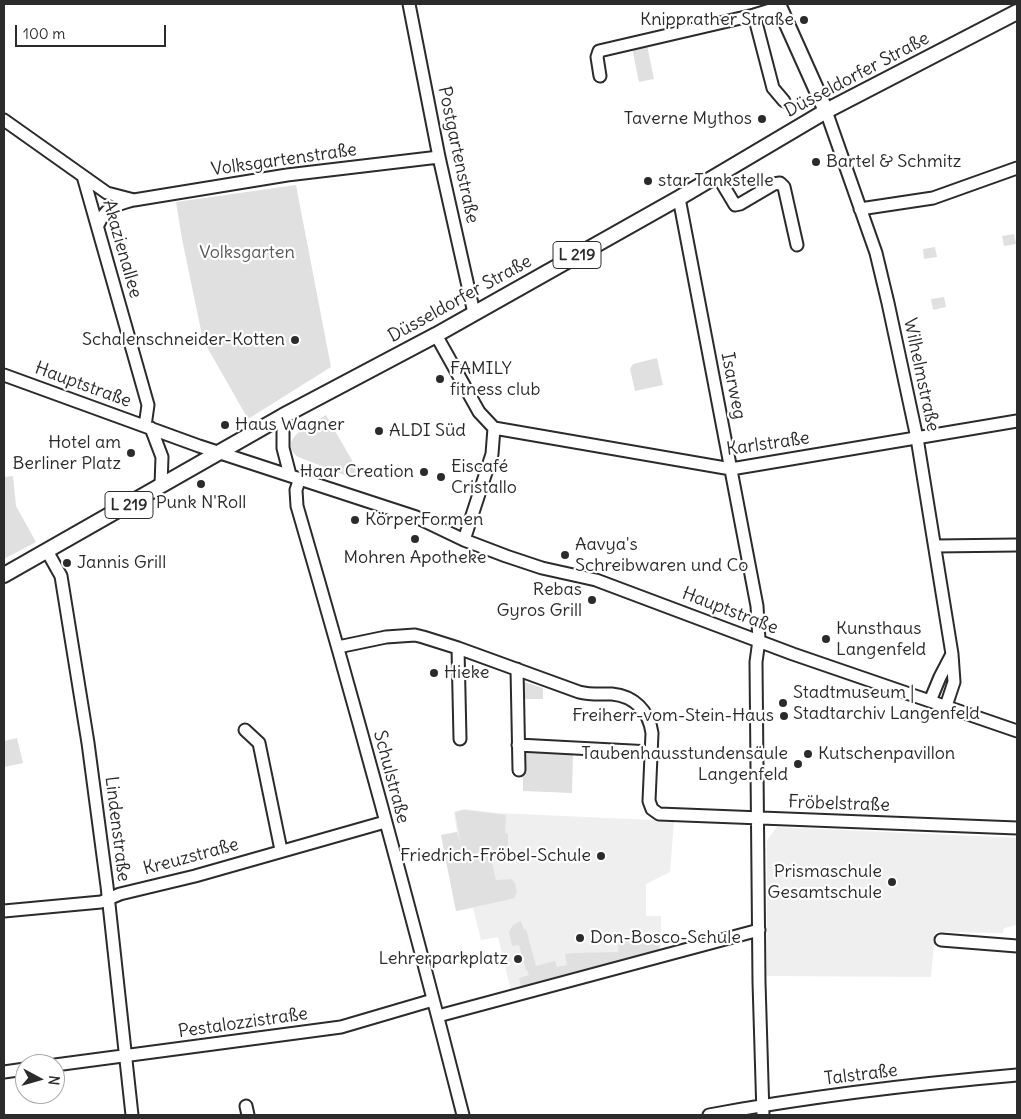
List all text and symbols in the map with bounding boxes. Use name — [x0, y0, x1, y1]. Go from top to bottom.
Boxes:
place label: Knipprather Straße — [640, 9, 794, 31]
marker: Knipprather Straße — [798, 14, 810, 26]
scale bar — [18, 15, 169, 47]
text: 100 m — [23, 24, 65, 43]
street label: Düsseldorfer Straße — [781, 28, 933, 122]
street label: Postgartenstraße — [433, 84, 483, 226]
place label: Taverne Mythos — [624, 108, 752, 130]
marker: Taverne Mythos — [756, 113, 768, 125]
street label: Volksgartenstraße — [210, 139, 358, 181]
place label: Bartel & Schmitz — [826, 151, 961, 173]
marker: Bartel & Schmitz — [810, 156, 822, 168]
place label: star Tankstelle — [658, 170, 774, 192]
marker: star Tankstelle — [642, 175, 654, 187]
street label: Akazienallee — [98, 197, 146, 301]
park label: Volksgarten — [199, 242, 295, 264]
road number: L 219 — [553, 242, 601, 268]
street label: Düsseldorfer Straße — [384, 251, 536, 347]
street label: Wilhelmstraße — [898, 316, 944, 434]
place label: Schalenschneider-Kotten — [82, 329, 285, 351]
marker: Schalenschneider-Kotten — [289, 334, 301, 346]
street label: Isarweg — [716, 351, 750, 421]
street label: Hauptstraße — [32, 358, 134, 412]
place label: FAMILY fitness club — [450, 358, 540, 400]
marker: FAMILY fitness club — [434, 373, 446, 385]
place label: Haus Wagner — [235, 414, 345, 436]
marker: Haus Wagner — [219, 419, 231, 431]
place label: ALDI Süd — [389, 420, 466, 442]
marker: ALDI Süd — [373, 425, 385, 437]
street label: Karlstraße — [725, 427, 811, 461]
place label: Hotel am Berliner Platz — [13, 432, 121, 474]
marker: Hotel am Berliner Platz — [125, 447, 137, 459]
place label: Eiscafé Cristallo — [451, 456, 517, 498]
place label: Haar Creation — [300, 461, 414, 483]
marker: Haar Creation — [418, 466, 430, 478]
marker: Eiscafé Cristallo — [435, 471, 447, 483]
marker: Punk N'Roll — [195, 478, 207, 490]
road number: L 219 — [105, 492, 153, 518]
place label: Punk N'Roll — [156, 492, 246, 514]
place label: KörperFormen — [365, 509, 483, 531]
marker: KörperFormen — [349, 514, 361, 526]
marker: Mohren Apotheke — [409, 533, 421, 545]
place label: Aavya's Schreibwaren und Co — [575, 534, 748, 576]
place label: Mohren Apotheke — [344, 547, 486, 569]
marker: Aavya's Schreibwaren und Co — [559, 549, 571, 561]
place label: Jannis Grill — [77, 552, 166, 574]
marker: Jannis Grill — [61, 557, 73, 569]
place label: Rebas Gyros Grill — [497, 579, 582, 622]
street label: Hauptstraße — [679, 583, 781, 639]
marker: Rebas Gyros Grill — [586, 594, 598, 606]
place label: Kunsthaus Langenfeld — [836, 618, 926, 660]
marker: Kunsthaus Langenfeld — [820, 633, 832, 645]
place label: Hieke — [444, 662, 489, 684]
marker: Hieke — [428, 667, 440, 679]
place label: Stadtmuseum | Stadtarchiv Langenfeld — [793, 682, 980, 724]
marker: Stadtmuseum | Stadtarchiv Langenfeld — [777, 697, 789, 709]
place label: Freiherr-vom-Stein-Haus — [572, 705, 774, 727]
marker: Freiherr-vom-Stein-Haus — [778, 710, 790, 722]
street label: Schulstraße — [368, 728, 414, 826]
place label: Taubenhausstundensäule Langenfeld — [581, 743, 788, 786]
place label: Kutschenpavillon — [818, 743, 955, 765]
marker: Kutschenpavillon — [802, 748, 814, 760]
marker: Taubenhausstundensäule Langenfeld — [792, 758, 804, 770]
street label: Lindenstraße — [100, 775, 134, 883]
street label: Fröbelstraße — [788, 791, 890, 817]
street label: Kreuzstraße — [141, 834, 241, 880]
place label: Friedrich-Fröbel-Schule — [400, 845, 591, 867]
marker: Friedrich-Fröbel-Schule — [595, 850, 607, 862]
place label: Prismaschule Gesamtschule — [767, 861, 882, 904]
marker: Prismaschule Gesamtschule — [886, 876, 898, 888]
place label: Don-Bosco-Schule — [590, 927, 741, 949]
marker: Don-Bosco-Schule — [574, 932, 586, 944]
place label: Lehrerparkplatz — [379, 948, 508, 970]
marker: Lehrerparkplatz — [512, 953, 524, 965]
street label: Pestalozzistraße — [177, 1003, 309, 1043]
north arrow — [15, 1054, 65, 1104]
street label: Talstraße — [823, 1060, 899, 1090]
text: N — [44, 1075, 63, 1086]

